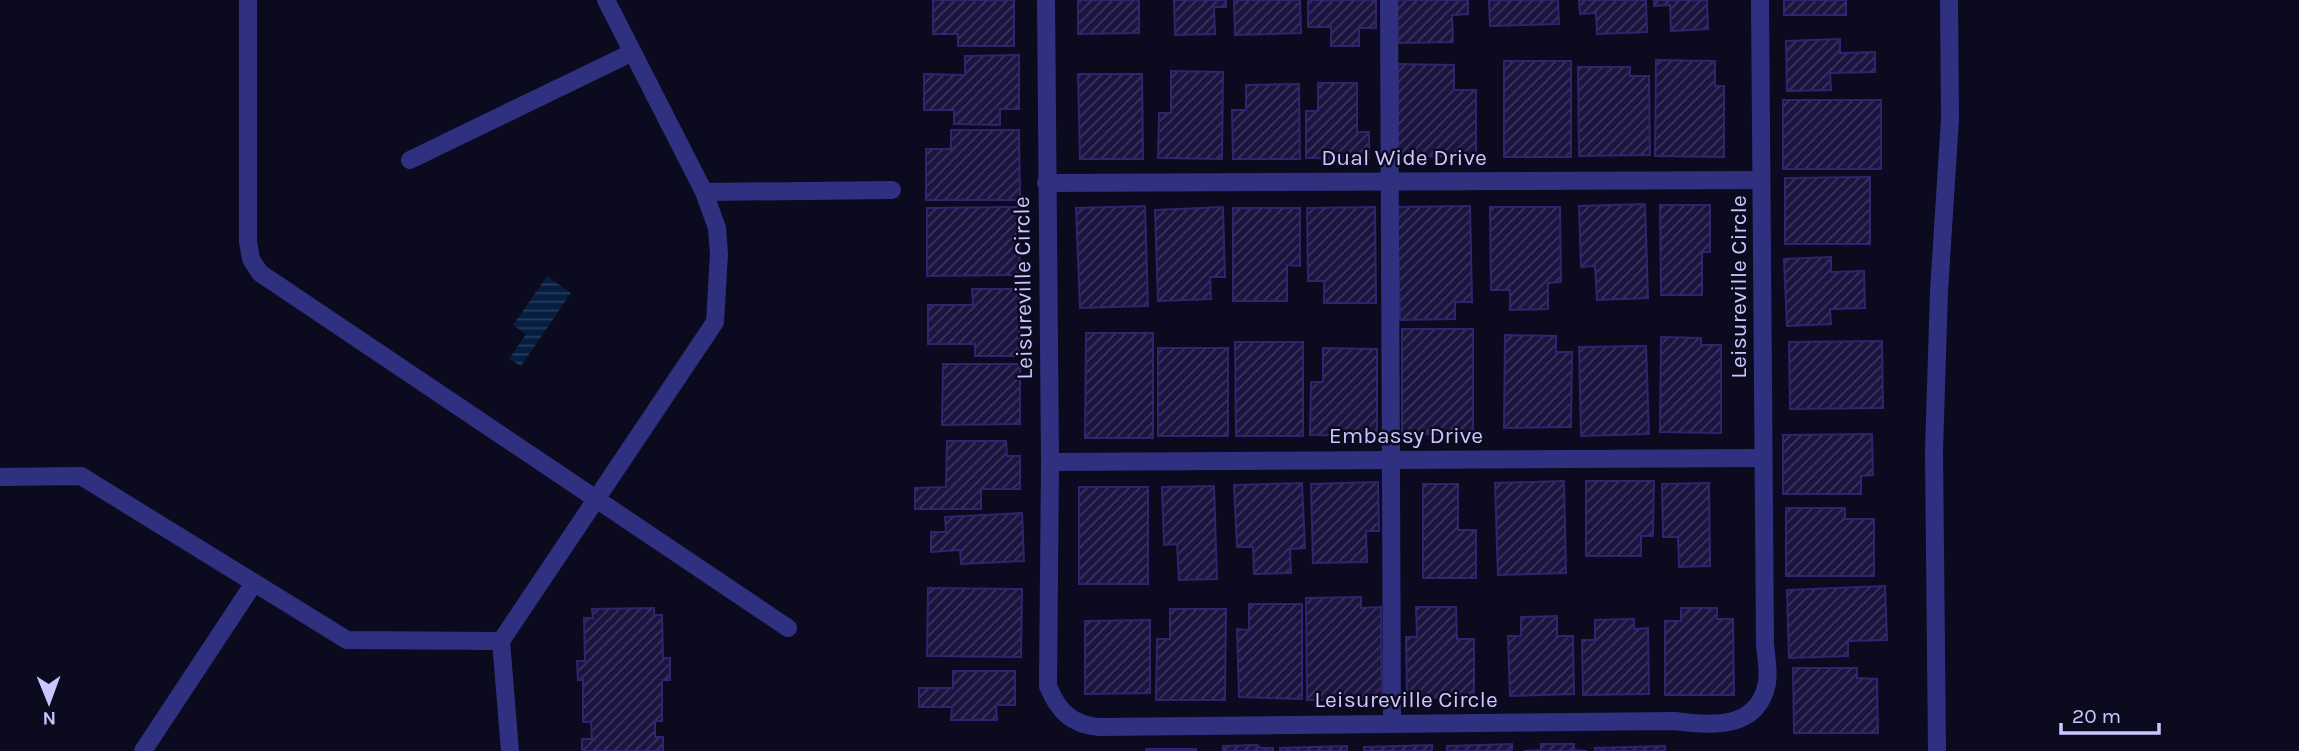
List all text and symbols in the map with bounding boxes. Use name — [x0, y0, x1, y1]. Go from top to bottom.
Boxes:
street label: Dual Wide Drive — [1321, 144, 1487, 171]
street label: Leisureville Circle — [1725, 195, 1752, 379]
street label: Leisureville Circle — [1008, 196, 1038, 380]
street label: Embassy Drive — [1329, 422, 1483, 449]
north arrow — [14, 667, 84, 737]
street label: Leisureville Circle — [1314, 686, 1498, 713]
scale bar — [2061, 692, 2159, 736]
text: 20 m — [2072, 704, 2121, 728]
text: N — [42, 707, 56, 729]

